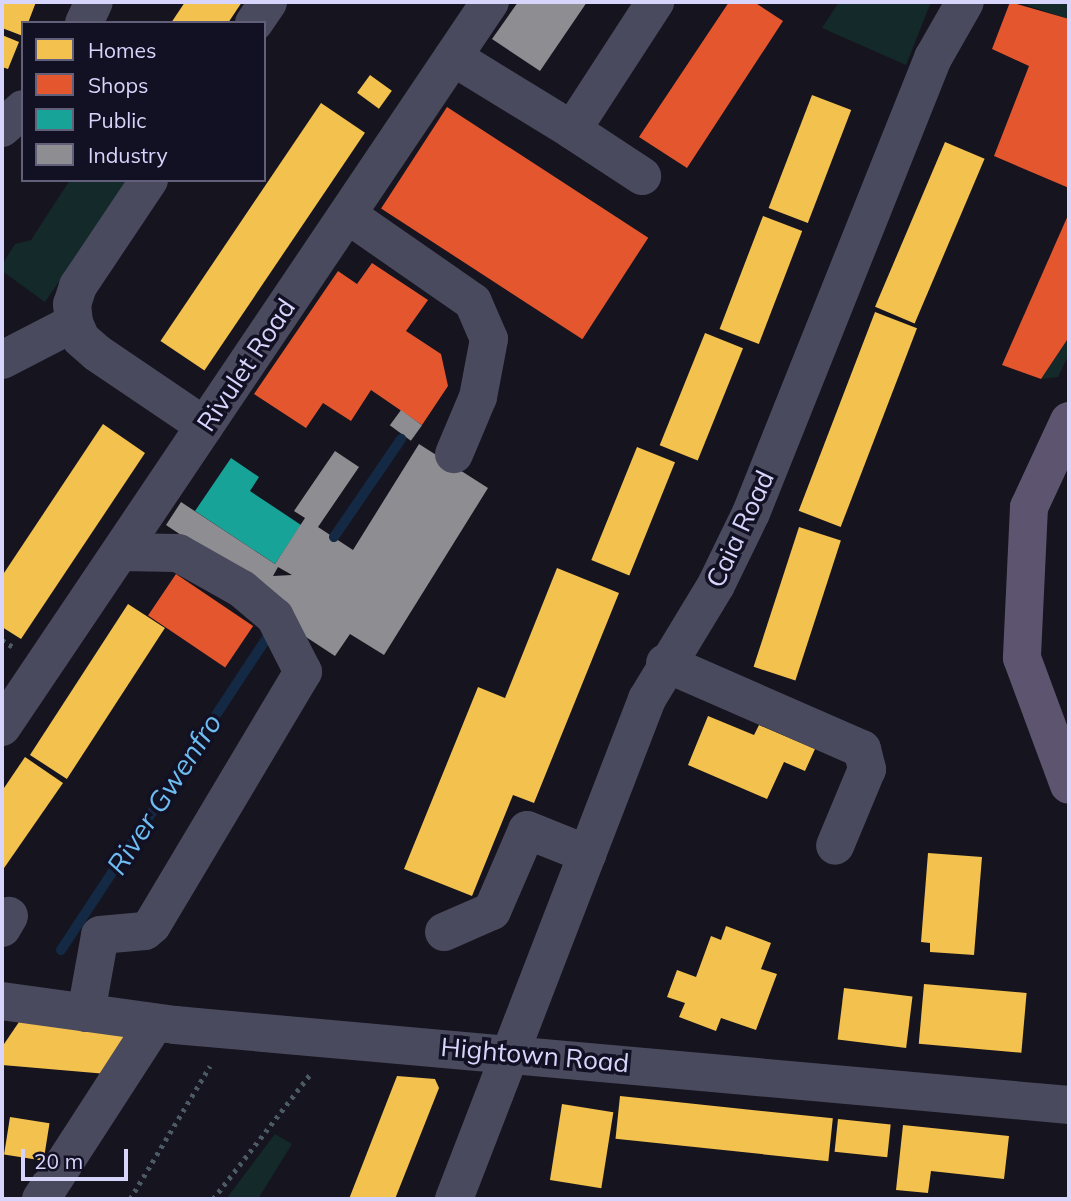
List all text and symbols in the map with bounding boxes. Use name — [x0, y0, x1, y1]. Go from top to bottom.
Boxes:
legend — [21, 21, 266, 182]
text: Homes — [88, 37, 156, 63]
text: Shops — [88, 72, 148, 98]
text: Public — [88, 107, 147, 133]
text: Industry — [88, 142, 168, 168]
street label: Rivulet Road — [190, 293, 302, 437]
street label: Caia Road — [699, 466, 781, 592]
water label: River Gwenfro — [100, 707, 228, 881]
street label: Hightown Road — [439, 1031, 631, 1079]
scale bar — [24, 1134, 131, 1178]
text: 20 m — [34, 1148, 83, 1174]

